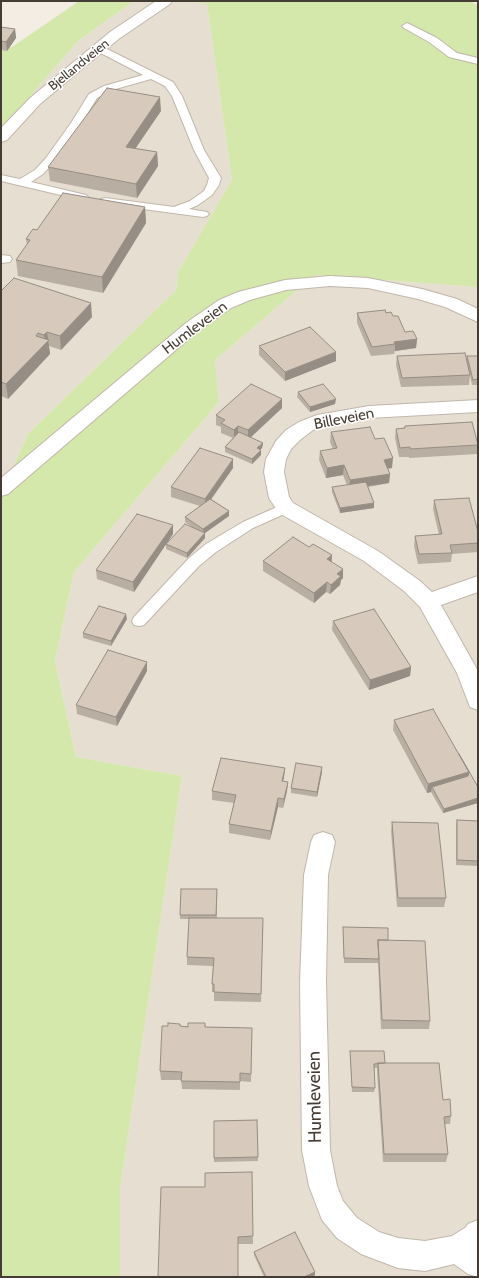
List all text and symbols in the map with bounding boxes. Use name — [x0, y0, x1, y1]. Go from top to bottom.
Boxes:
street label: Bjellandveien — [46, 36, 112, 94]
street label: Humleveien — [159, 298, 231, 358]
street label: Billeveien — [312, 404, 376, 434]
street label: Humleveien — [303, 1051, 327, 1143]

